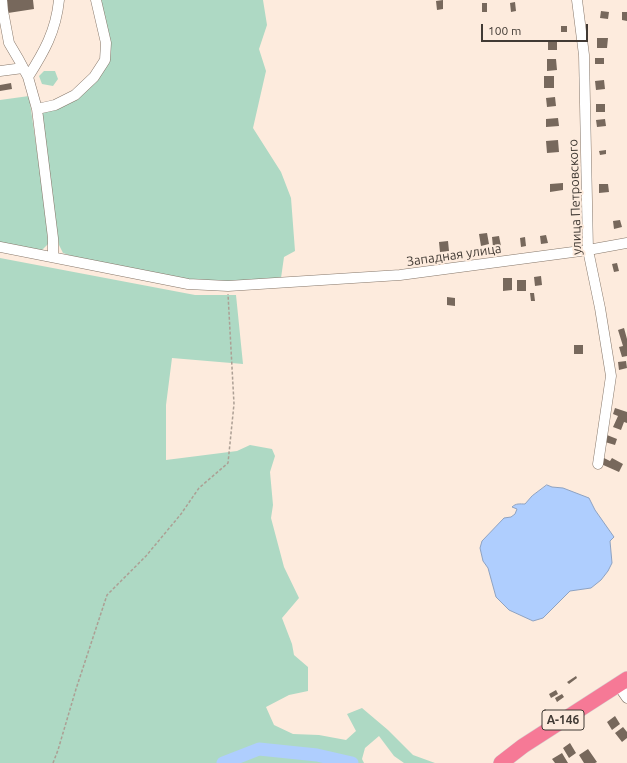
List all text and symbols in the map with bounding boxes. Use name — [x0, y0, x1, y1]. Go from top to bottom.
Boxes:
scale bar — [483, 16, 590, 42]
text: 100 m — [488, 24, 521, 37]
street label: улица Петровского — [565, 139, 585, 255]
street label: Западная улица — [406, 241, 502, 269]
road number: А-146 — [542, 710, 584, 730]

